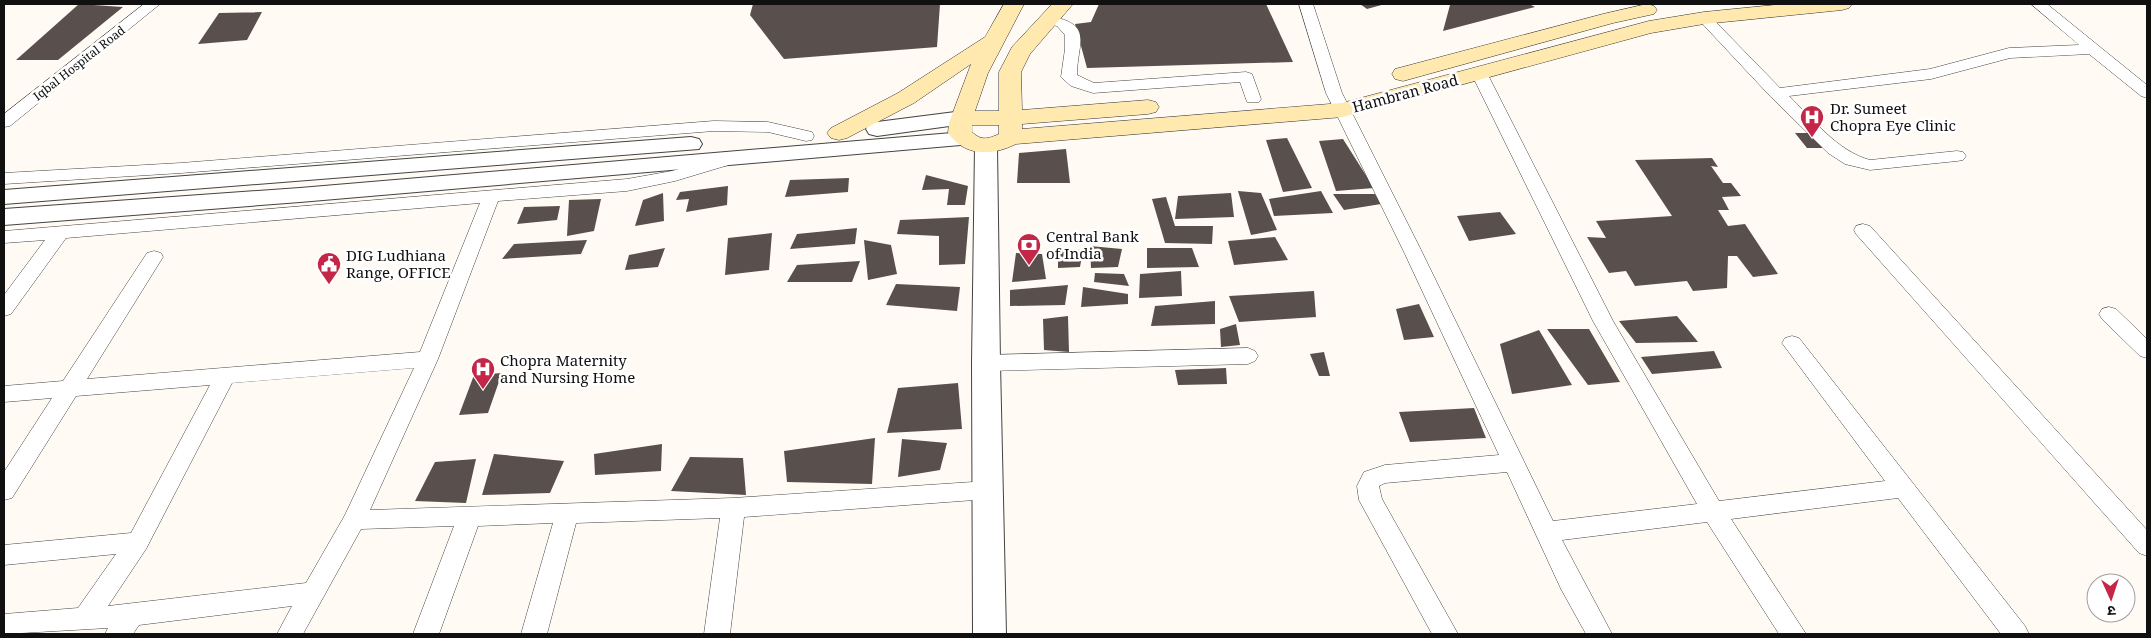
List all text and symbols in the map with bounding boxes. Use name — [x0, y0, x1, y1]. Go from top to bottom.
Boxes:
street label: Iqbal Hospital Road — [29, 21, 129, 104]
street label: Hambran Road — [1350, 69, 1460, 117]
place label: Dr. Sumeet Chopra Eye Clinic — [1830, 98, 1956, 135]
hospital icon: Dr. Sumeet Chopra Eye Clinic — [1799, 104, 1825, 138]
place label: Central Bank of India — [1046, 226, 1139, 263]
bank icon: Central Bank of India — [1016, 232, 1042, 266]
place label: DIG Ludhiana Range, OFFICE — [346, 245, 451, 282]
public building icon: DIG Ludhiana Range, OFFICE — [316, 251, 342, 285]
place label: Chopra Maternity and Nursing Home — [500, 350, 635, 387]
hospital icon: Chopra Maternity and Nursing Home — [470, 356, 496, 390]
north arrow — [2086, 573, 2136, 623]
text: उ — [2106, 602, 2116, 621]

